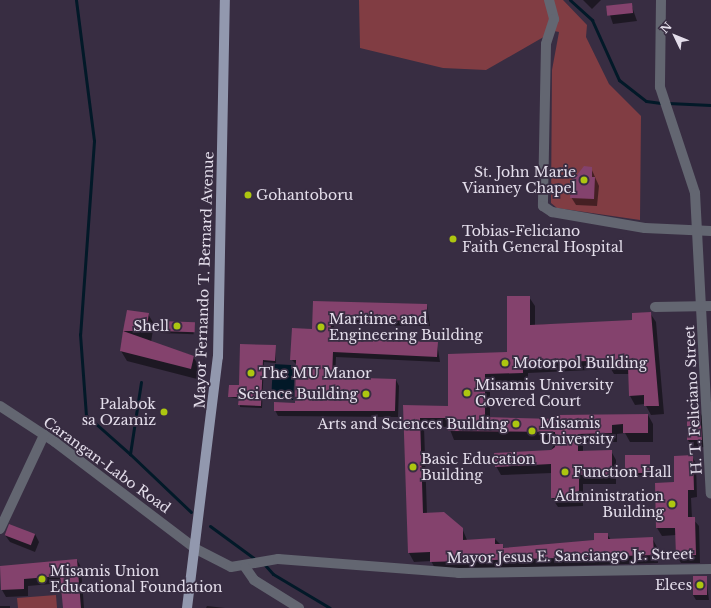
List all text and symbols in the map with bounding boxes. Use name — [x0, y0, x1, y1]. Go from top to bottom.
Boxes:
north arrow — [655, 16, 695, 56]
text: N — [658, 19, 675, 36]
street label: Mayor Fernando T. Bernard Avenue — [191, 150, 217, 410]
place label: St. John Marie Vianney Chapel — [462, 164, 576, 196]
marker: St. John Marie Vianney Chapel — [579, 175, 589, 185]
place label: Gohantoboru — [256, 187, 353, 203]
marker: Gohantoboru — [243, 190, 253, 200]
place label: Tobias-Feliciano Faith General Hospital — [462, 223, 623, 256]
marker: Tobias-Feliciano Faith General Hospital — [447, 233, 459, 245]
place label: Maritime and Engineering Building — [329, 311, 483, 344]
place label: Shell — [133, 318, 169, 334]
marker: Shell — [172, 321, 182, 331]
marker: Maritime and Engineering Building — [316, 322, 326, 332]
street label: H. T. Feliciano Street — [681, 325, 705, 475]
place label: Motorpol Building — [513, 355, 647, 371]
marker: Motorpol Building — [500, 358, 510, 368]
place label: The MU Manor — [259, 365, 372, 381]
marker: The MU Manor — [246, 368, 256, 378]
place label: Misamis University Covered Court — [475, 377, 614, 410]
place label: Science Building — [238, 386, 358, 402]
marker: Misamis University Covered Court — [462, 388, 472, 398]
marker: Science Building — [361, 389, 371, 399]
place label: Palabok sa Ozamiz — [82, 396, 156, 428]
marker: Palabok sa Ozamiz — [159, 407, 169, 417]
street label: Carangan-Labo Road — [40, 413, 174, 517]
place label: Misamis University — [540, 415, 614, 448]
place label: Arts and Sciences Building — [317, 416, 508, 432]
marker: Arts and Sciences Building — [511, 419, 521, 429]
marker: Misamis University — [527, 426, 537, 436]
place label: Basic Education Building — [421, 451, 535, 484]
marker: Basic Education Building — [408, 462, 418, 472]
place label: Function Hall — [573, 464, 672, 480]
marker: Function Hall — [560, 467, 570, 477]
place label: Administration Building — [555, 488, 664, 520]
marker: Administration Building — [667, 499, 677, 509]
street label: Mayor Jesus E. Sanciango Jr. Street — [446, 545, 694, 567]
place label: Misamis Union Educational Foundation — [50, 563, 223, 596]
marker: Misamis Union Educational Foundation — [37, 574, 47, 584]
place label: Elees — [655, 577, 692, 593]
marker: Elees — [695, 580, 705, 590]

